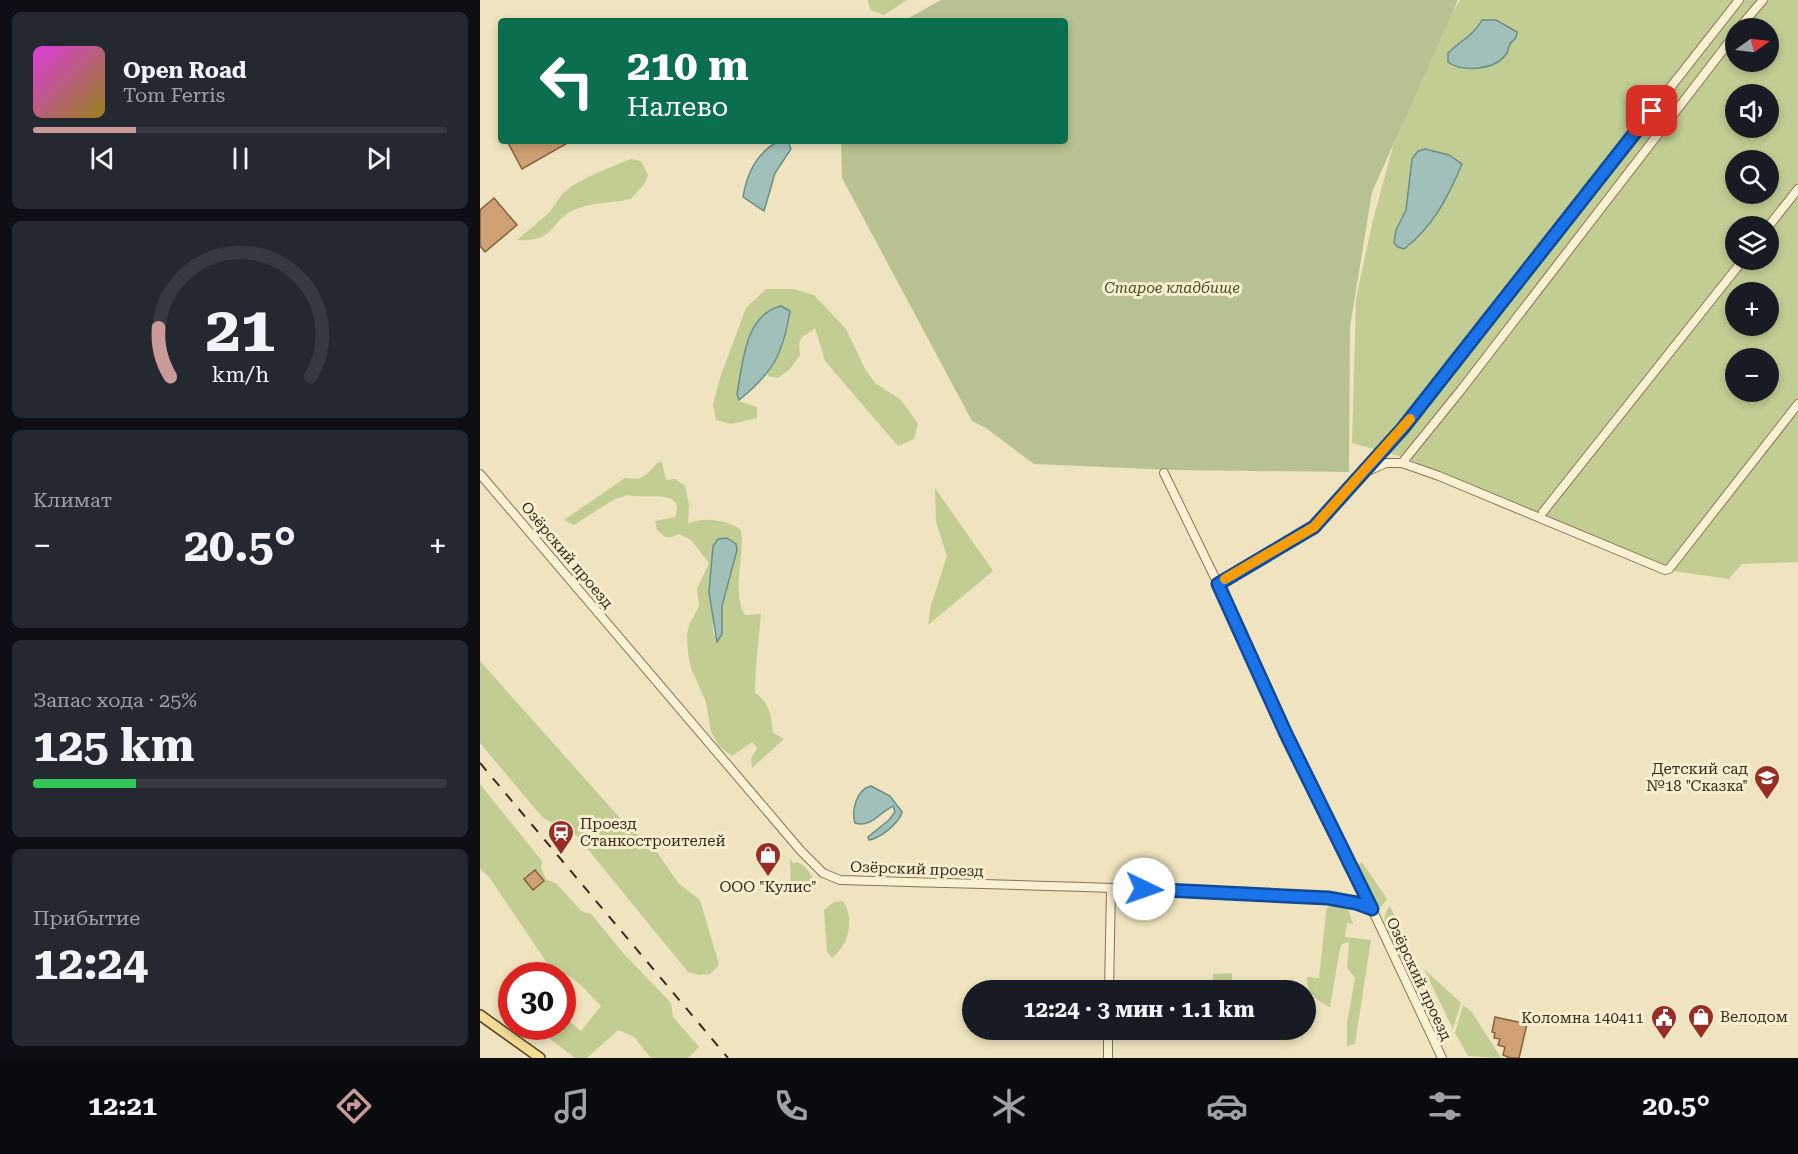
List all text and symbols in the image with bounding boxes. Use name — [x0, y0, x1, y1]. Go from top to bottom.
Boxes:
north arrow — [1725, 18, 1779, 72]
map controls — [1725, 18, 1779, 402]
text: 210 m — [627, 41, 749, 90]
icon: left — [528, 42, 606, 120]
text: Open Road — [123, 58, 246, 83]
text: Tom Ferris — [123, 83, 225, 107]
button: sound — [1725, 84, 1779, 138]
pin — [1626, 85, 1677, 136]
text: Налево — [627, 91, 728, 123]
icon: arrive — [1635, 94, 1668, 127]
icon: previous — [86, 142, 119, 175]
icon: pause — [224, 142, 257, 175]
icon: next — [362, 142, 395, 175]
button: search — [1725, 150, 1779, 204]
button: layers — [1725, 216, 1779, 270]
park label: Старое кладбище — [1104, 279, 1240, 297]
button: + — [1725, 282, 1779, 336]
text: 21 — [205, 293, 275, 366]
button: − — [1725, 348, 1779, 402]
text: km/h — [211, 362, 269, 387]
text: Климат — [33, 488, 112, 512]
street label: Озёрский проезд — [517, 498, 617, 612]
text: 20.5° — [184, 519, 296, 572]
text: − — [33, 526, 51, 565]
text: + — [429, 526, 447, 565]
text: Запас хода · 25% — [33, 688, 197, 712]
text: 125 km — [33, 719, 194, 772]
place label: Детский сад №18 "Сказка" — [1646, 760, 1749, 795]
school or university icon: Детский сад №18 "Сказка" — [1752, 763, 1782, 801]
place label: Проезд Станкостроителей — [580, 815, 726, 850]
station icon: Проезд Станкостроителей — [546, 818, 576, 856]
shop icon: ООО "Кулис" — [753, 840, 783, 878]
position arrow — [1112, 857, 1176, 921]
street label: Озёрский проезд — [850, 858, 985, 880]
place label: ООО "Кулис" — [719, 878, 817, 896]
text: Прибытие — [33, 906, 140, 930]
street label: Озёрский проезд — [1383, 915, 1456, 1044]
text: 12:24 — [33, 937, 148, 990]
speed limit sign: 30 — [498, 962, 576, 1040]
text: 12:24 · 3 мин · 1.1 km — [1023, 997, 1255, 1022]
shop icon: Велодом — [1686, 1002, 1716, 1040]
public building icon: Коломна 140411 — [1649, 1003, 1679, 1041]
place label: Велодом — [1720, 1008, 1788, 1026]
place label: Коломна 140411 — [1521, 1009, 1644, 1027]
icon: directions — [333, 1085, 375, 1127]
icon: music — [551, 1085, 593, 1127]
icon: phone — [770, 1085, 812, 1127]
icon: climate — [988, 1085, 1030, 1127]
icon: car — [1206, 1085, 1248, 1127]
icon: filters — [1424, 1085, 1466, 1127]
text: 12:21 — [88, 1090, 157, 1122]
text: 20.5° — [1643, 1090, 1710, 1122]

